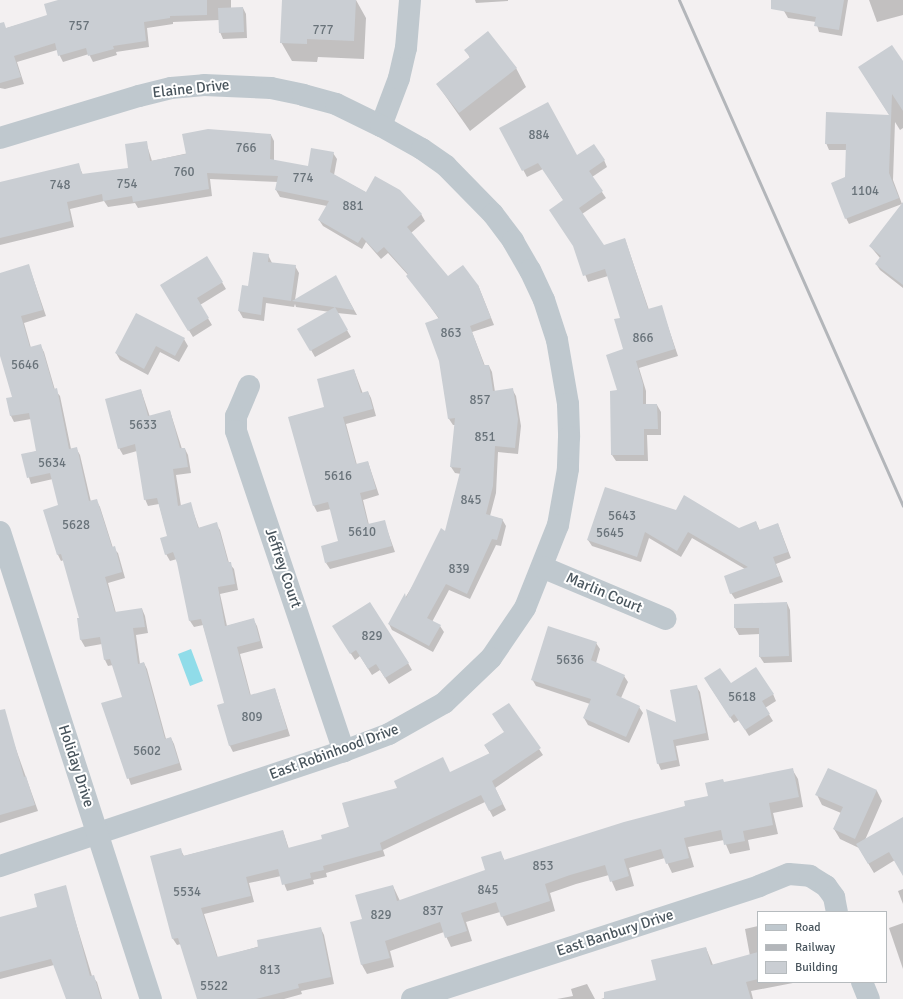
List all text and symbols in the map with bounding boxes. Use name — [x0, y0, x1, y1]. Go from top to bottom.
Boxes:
house number: 757 — [68, 18, 90, 34]
house number: 777 — [312, 22, 334, 38]
street label: Elaine Drive — [152, 76, 230, 102]
house number: 884 — [528, 127, 550, 143]
house number: 766 — [235, 140, 257, 156]
house number: 760 — [173, 164, 195, 180]
house number: 774 — [292, 170, 314, 186]
house number: 754 — [116, 176, 138, 192]
house number: 748 — [49, 177, 71, 193]
house number: 1104 — [851, 183, 879, 199]
house number: 881 — [342, 198, 364, 214]
house number: 863 — [440, 325, 462, 341]
house number: 866 — [632, 330, 654, 346]
house number: 5646 — [11, 357, 39, 373]
house number: 857 — [469, 392, 491, 408]
house number: 5633 — [129, 417, 157, 433]
house number: 851 — [474, 429, 496, 445]
house number: 5634 — [38, 455, 66, 471]
house number: 5616 — [324, 468, 352, 484]
house number: 845 — [460, 492, 482, 508]
house number: 5643 — [608, 508, 636, 524]
house number: 5628 — [62, 517, 90, 533]
house number: 5610 — [348, 524, 376, 540]
house number: 5645 — [596, 525, 624, 541]
street label: Jeffrey Court — [261, 526, 305, 610]
house number: 839 — [448, 561, 470, 577]
street label: Marlin Court — [563, 569, 645, 617]
house number: 829 — [361, 628, 383, 644]
house number: 5636 — [556, 652, 584, 668]
house number: 5618 — [728, 689, 756, 705]
house number: 809 — [241, 709, 263, 725]
street label: East Robinhood Drive — [267, 720, 401, 784]
street label: Holiday Drive — [54, 723, 98, 809]
house number: 5602 — [133, 743, 161, 759]
house number: 853 — [532, 858, 554, 874]
house number: 845 — [477, 882, 499, 898]
house number: 5534 — [173, 884, 201, 900]
house number: 837 — [422, 903, 444, 919]
street label: East Banbury Drive — [554, 906, 676, 960]
house number: 829 — [370, 907, 392, 923]
legend — [757, 911, 887, 983]
text: Road — [795, 920, 821, 935]
text: Railway — [795, 940, 835, 955]
text: Building — [795, 960, 838, 975]
house number: 813 — [259, 962, 281, 978]
house number: 5522 — [200, 978, 228, 994]

